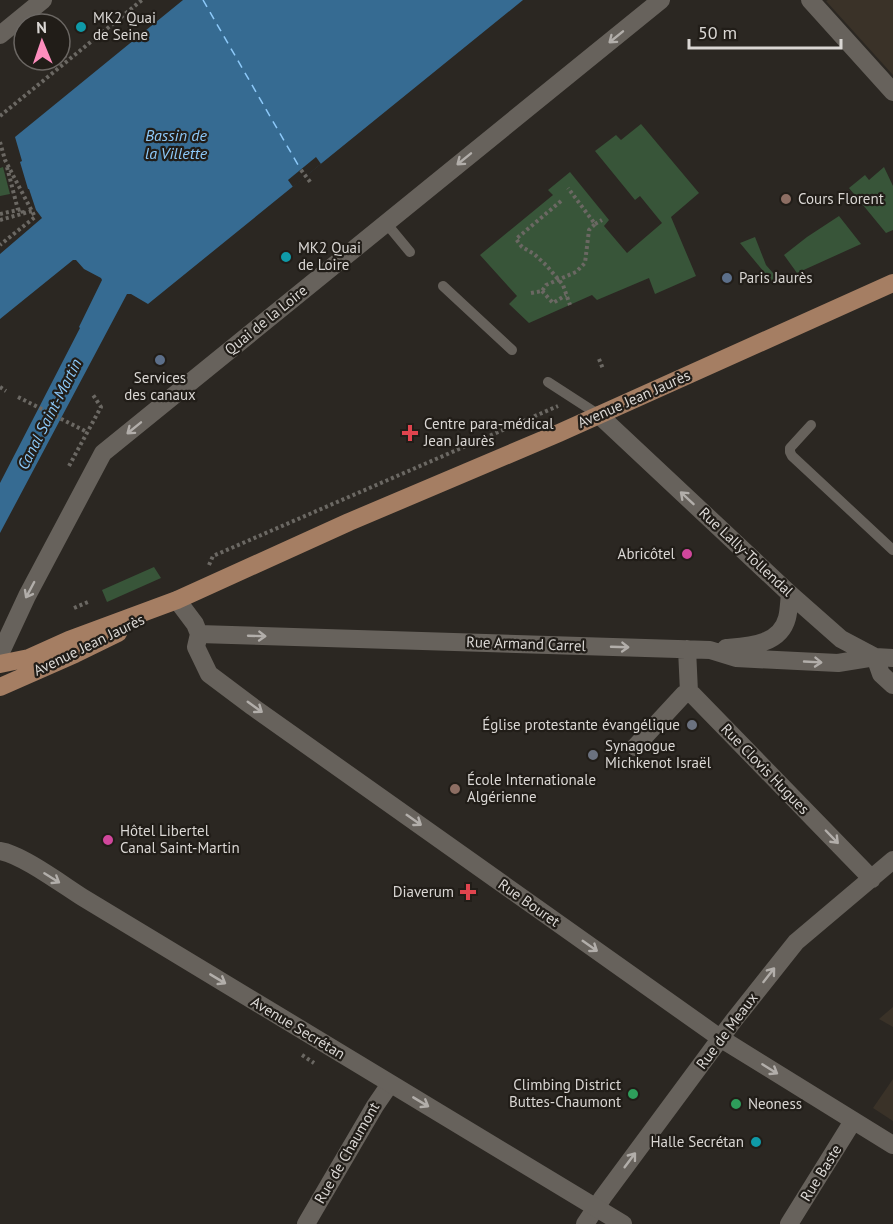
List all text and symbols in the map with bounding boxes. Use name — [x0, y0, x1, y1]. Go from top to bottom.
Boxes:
place label: MK2 Quai de Seine — [93, 8, 156, 44]
north arrow — [12, 12, 72, 72]
scale bar — [689, 12, 840, 50]
text: N — [36, 17, 47, 37]
marker: MK2 Quai de Seine — [74, 20, 88, 34]
text: 50 m — [698, 21, 737, 44]
one-way arrow — [608, 30, 624, 43]
water label: Bassin de la Villette — [145, 125, 208, 163]
one-way arrow — [456, 153, 472, 166]
place label: Cours Florent — [798, 189, 884, 208]
marker: Cours Florent — [779, 192, 793, 206]
place label: MK2 Quai de Loire — [298, 238, 361, 274]
marker: MK2 Quai de Loire — [279, 250, 293, 264]
place label: Paris Jaurès — [739, 268, 813, 287]
marker: Paris Jaurès — [720, 271, 734, 285]
street label: Quai de la Loire — [220, 280, 311, 359]
marker: Services des canaux — [153, 353, 167, 367]
water label: Canal Saint-Martin — [12, 355, 86, 473]
street label: Avenue Jean Jaurès — [574, 365, 693, 432]
place label: Services des canaux — [124, 368, 196, 404]
place label: Centre para-médical Jean Jaurès — [423, 414, 554, 450]
one-way arrow — [126, 421, 142, 434]
marker: Centre para-médical Jean Jaurès — [401, 424, 419, 442]
one-way arrow — [680, 491, 695, 505]
street label: Rue Lally-Tollendal — [695, 503, 798, 601]
place label: Abricôtel — [618, 544, 676, 563]
marker: Abricôtel — [680, 547, 694, 561]
one-way arrow — [24, 581, 35, 599]
street label: Avenue Jean Jaurès — [30, 609, 148, 680]
one-way arrow — [247, 630, 267, 641]
street label: Rue Armand Carrel — [466, 632, 587, 655]
one-way arrow — [609, 641, 629, 652]
one-way arrow — [803, 656, 823, 667]
one-way arrow — [246, 701, 262, 714]
place label: Église protestante évangélique — [482, 715, 680, 734]
marker: Église protestante évangélique — [685, 718, 699, 732]
street label: Rue Clovis Hugues — [717, 719, 814, 818]
place label: Synagogue Michkenot Israël — [605, 736, 712, 772]
marker: Synagogue Michkenot Israël — [586, 748, 600, 762]
place label: École Internationale Algérienne — [467, 770, 596, 806]
marker: École Internationale Algérienne — [448, 782, 462, 796]
one-way arrow — [405, 814, 421, 827]
place label: Hôtel Libertel Canal Saint-Martin — [120, 821, 240, 857]
one-way arrow — [825, 830, 839, 845]
marker: Hôtel Libertel Canal Saint-Martin — [101, 833, 115, 847]
one-way arrow — [43, 871, 60, 884]
street label: Rue Bouret — [495, 874, 564, 931]
place label: Diaverum — [393, 882, 454, 901]
marker: Diaverum — [459, 883, 477, 901]
one-way arrow — [581, 939, 597, 952]
one-way arrow — [763, 968, 776, 984]
one-way arrow — [209, 974, 226, 986]
street label: Rue de Meaux — [692, 988, 762, 1073]
street label: Avenue Secrétan — [248, 992, 349, 1063]
one-way arrow — [761, 1064, 778, 1076]
place label: Climbing District Buttes-Chaumont — [509, 1075, 621, 1111]
marker: Climbing District Buttes-Chaumont — [626, 1087, 640, 1101]
place label: Neoness — [748, 1094, 802, 1113]
one-way arrow — [412, 1097, 429, 1109]
marker: Neoness — [729, 1097, 743, 1111]
street label: Rue de Chaumont — [310, 1099, 383, 1207]
place label: Halle Secrétan — [650, 1132, 744, 1151]
marker: Halle Secrétan — [749, 1135, 763, 1149]
street label: Rue Baste — [796, 1141, 845, 1205]
one-way arrow — [624, 1152, 637, 1168]

